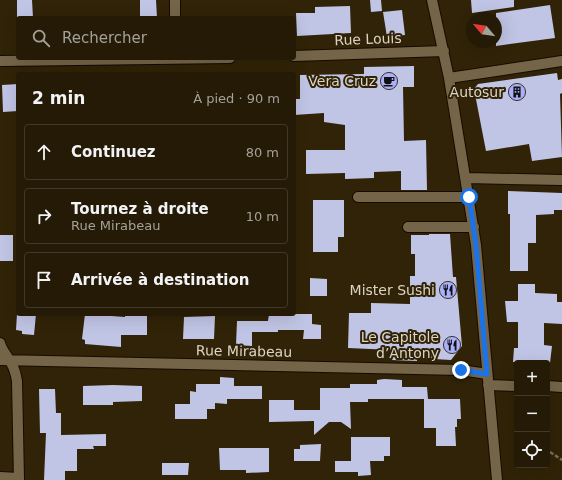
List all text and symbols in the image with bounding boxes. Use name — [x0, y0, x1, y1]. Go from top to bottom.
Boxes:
north arrow — [466, 12, 502, 48]
search box — [16, 16, 296, 60]
icon: search — [30, 27, 52, 49]
text: Rechercher — [62, 29, 147, 47]
street label: Rue Louis — [334, 30, 402, 48]
cafe icon: Vera Cruz — [379, 71, 399, 91]
place label: Vera Cruz — [308, 73, 376, 89]
building icon: Autosur — [507, 82, 527, 102]
place label: Autosur — [450, 84, 504, 100]
text: 2 min — [32, 88, 85, 108]
text: À pied · 90 m — [193, 91, 280, 106]
icon: ahead — [33, 141, 55, 163]
text: Continuez — [71, 143, 156, 161]
text: 80 m — [246, 145, 279, 160]
route start — [460, 188, 478, 206]
text: Tournez à droite — [71, 200, 209, 218]
icon: right — [33, 205, 55, 227]
text: 10 m — [246, 209, 279, 224]
text: Rue Mirabeau — [71, 218, 160, 233]
icon: arrive — [33, 269, 55, 291]
text: Arrivée à destination — [71, 271, 249, 289]
restaurant icon: Mister Sushi — [438, 280, 458, 300]
place label: Mister Sushi — [350, 282, 435, 298]
place label: Le Capitole d’Antony — [361, 329, 439, 361]
restaurant icon: Le Capitole d’Antony — [442, 335, 462, 355]
street label: Rue Mirabeau — [196, 342, 292, 360]
map controls — [514, 360, 550, 468]
button: + — [514, 360, 550, 396]
route end — [452, 361, 470, 379]
button: − — [514, 396, 550, 432]
button: locate — [514, 432, 550, 468]

